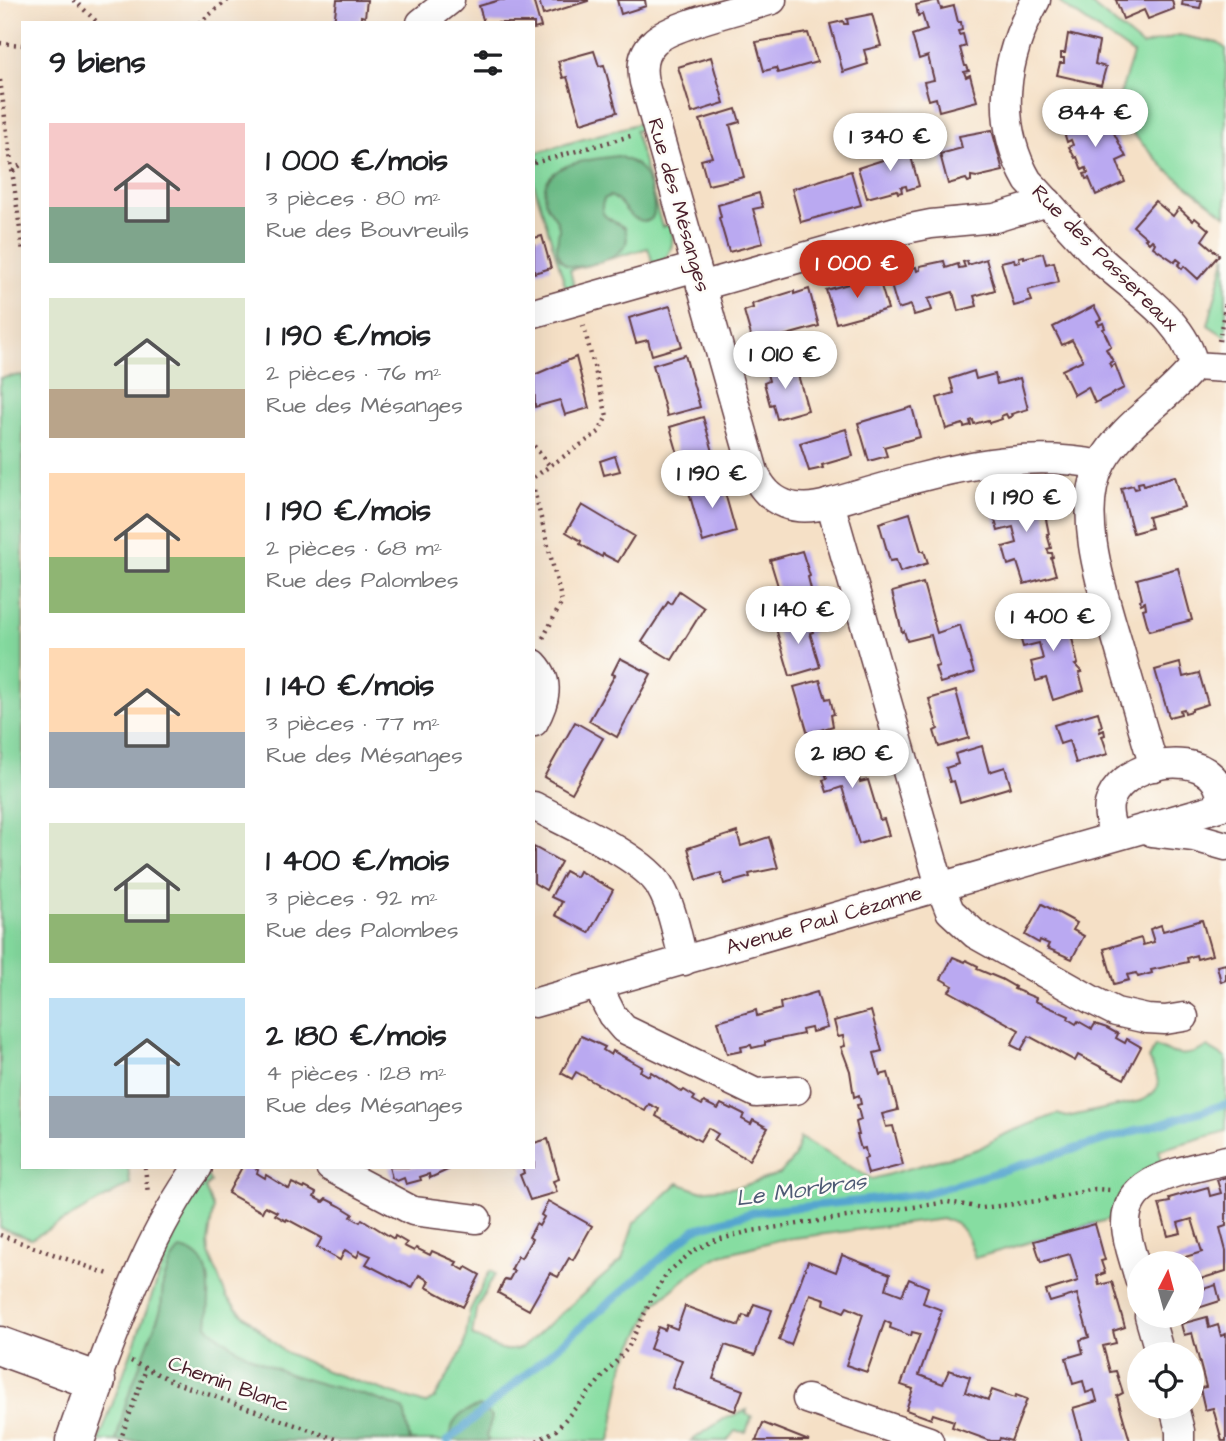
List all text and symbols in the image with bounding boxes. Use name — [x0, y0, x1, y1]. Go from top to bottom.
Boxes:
text: 9 biens — [49, 42, 146, 84]
icon: filters — [469, 44, 507, 82]
pin: 844 € — [1046, 90, 1144, 149]
text: 844 € — [1058, 96, 1132, 128]
pin: 1 340 € — [825, 114, 955, 173]
street label: Rue des Mésanges — [638, 115, 718, 296]
text: 1 340 € — [849, 120, 931, 152]
text: 1 000 €/mois — [266, 140, 448, 182]
icon: home — [105, 151, 189, 235]
street label: Rue des Passereaux — [1025, 178, 1185, 338]
text: 3 pièces · 80 m² — [266, 182, 441, 214]
text: Rue des Bouvreuils — [266, 214, 469, 246]
pin: 1 000 € — [792, 240, 922, 300]
text: 1 000 € — [815, 247, 899, 279]
text: 1 190 €/mois — [266, 315, 431, 357]
icon: home — [105, 326, 189, 410]
pin: 1 010 € — [720, 332, 850, 391]
text: 1 010 € — [749, 338, 821, 370]
text: 2 pièces · 76 m² — [266, 357, 442, 389]
text: Rue des Mésanges — [266, 389, 463, 421]
pin: 1 190 € — [647, 450, 777, 510]
text: 1 190 € — [677, 457, 747, 489]
pin: 1 190 € — [961, 475, 1091, 534]
text: 1 190 € — [991, 481, 1061, 513]
text: 1 190 €/mois — [266, 490, 431, 532]
icon: home — [105, 501, 189, 585]
text: 2 pièces · 68 m² — [266, 532, 442, 564]
text: Rue des Palombes — [266, 564, 458, 596]
pin: 1 140 € — [733, 586, 863, 646]
text: 1 140 € — [762, 593, 834, 625]
pin: 1 400 € — [988, 594, 1118, 653]
text: 1 400 € — [1011, 600, 1095, 632]
text: 1 140 €/mois — [266, 665, 434, 707]
icon: home — [105, 676, 189, 760]
text: 3 pièces · 77 m² — [266, 707, 440, 739]
pin: 2 180 € — [787, 730, 917, 790]
text: 2 180 € — [811, 737, 893, 769]
text: Rue des Mésanges — [266, 739, 463, 771]
text: 1 400 €/mois — [266, 840, 449, 882]
icon: home — [105, 851, 189, 935]
street label: Avenue Paul Cézanne — [723, 878, 925, 962]
text: 3 pièces · 92 m² — [266, 882, 438, 914]
text: Rue des Palombes — [266, 914, 458, 946]
text: 2 180 €/mois — [266, 1015, 447, 1057]
icon: home — [105, 1026, 189, 1110]
text: 4 pièces · 128 m² — [266, 1057, 447, 1089]
text: Rue des Mésanges — [266, 1089, 463, 1121]
water label: Le Morbras — [734, 1165, 870, 1215]
north arrow — [1127, 1251, 1204, 1328]
map controls — [1127, 1251, 1204, 1419]
button: locate — [1127, 1342, 1204, 1419]
street label: Chemin Blanc — [164, 1349, 294, 1419]

